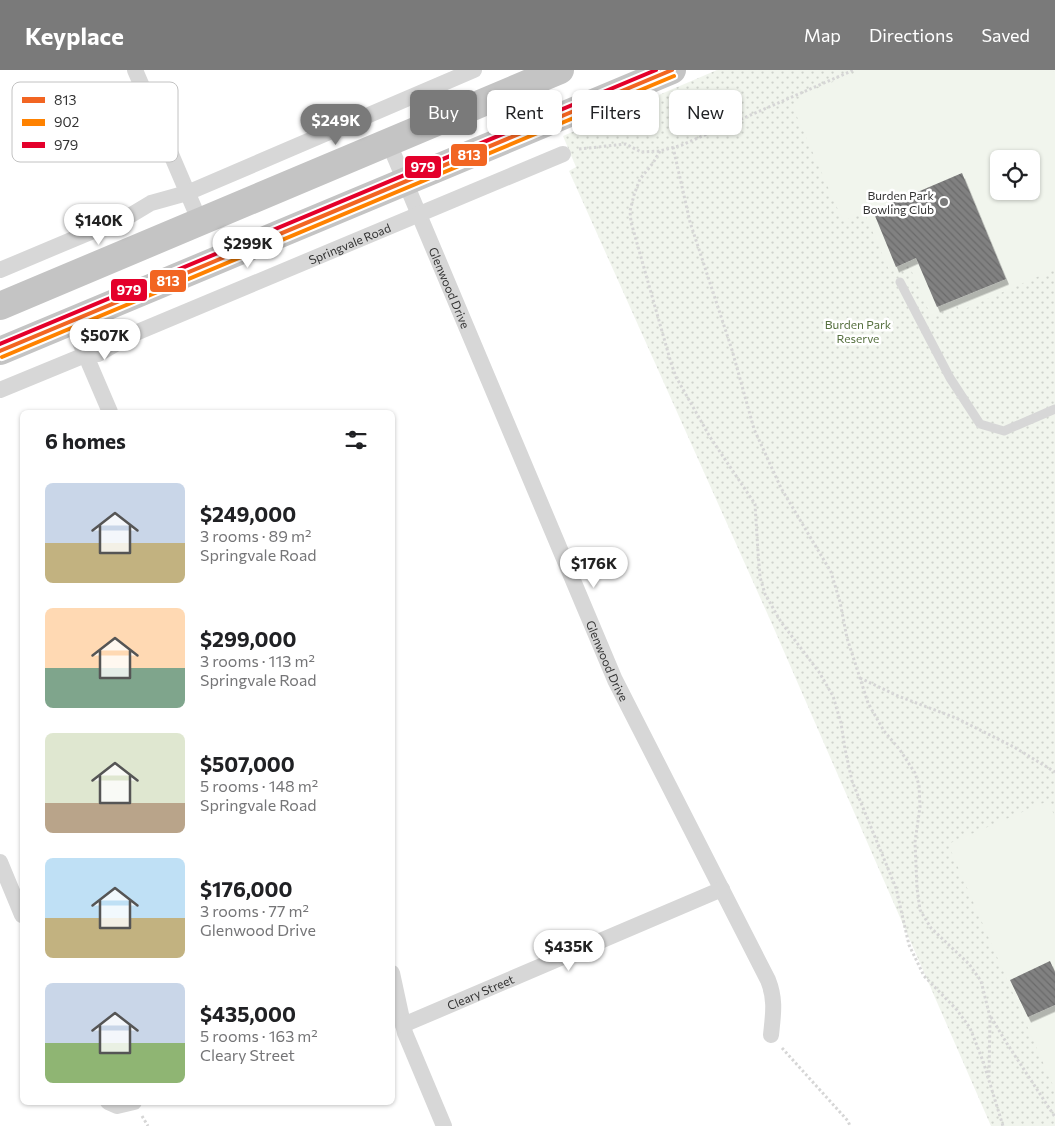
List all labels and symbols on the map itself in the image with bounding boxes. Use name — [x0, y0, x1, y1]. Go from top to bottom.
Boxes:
legend — [12, 82, 178, 162]
text: 813 — [54, 91, 76, 108]
pin: $249K — [301, 104, 371, 146]
text: 902 — [54, 113, 80, 130]
text: 979 — [54, 136, 78, 153]
line badge: 813 — [450, 143, 488, 167]
text: 813 — [457, 146, 481, 163]
line badge: 979 — [404, 155, 442, 179]
text: 979 — [411, 158, 436, 175]
place label: Burden Park Bowling Club — [863, 188, 934, 216]
marker: Burden Park Bowling Club — [938, 196, 950, 208]
pin: $140K — [64, 204, 134, 246]
street label: Springvale Road — [306, 220, 393, 267]
pin: $299K — [213, 226, 283, 269]
street label: Glenwood Drive — [426, 245, 473, 330]
line badge: 813 — [149, 269, 187, 293]
text: 813 — [156, 272, 180, 289]
line badge: 979 — [110, 278, 148, 302]
text: 979 — [117, 281, 142, 298]
park label: Burden Park Reserve — [825, 317, 892, 345]
pin: $507K — [70, 318, 140, 361]
pin: $176K — [559, 546, 629, 589]
street label: Glenwood Drive — [584, 618, 632, 703]
pin: $435K — [534, 930, 604, 972]
street label: Cleary Street — [445, 972, 516, 1012]

